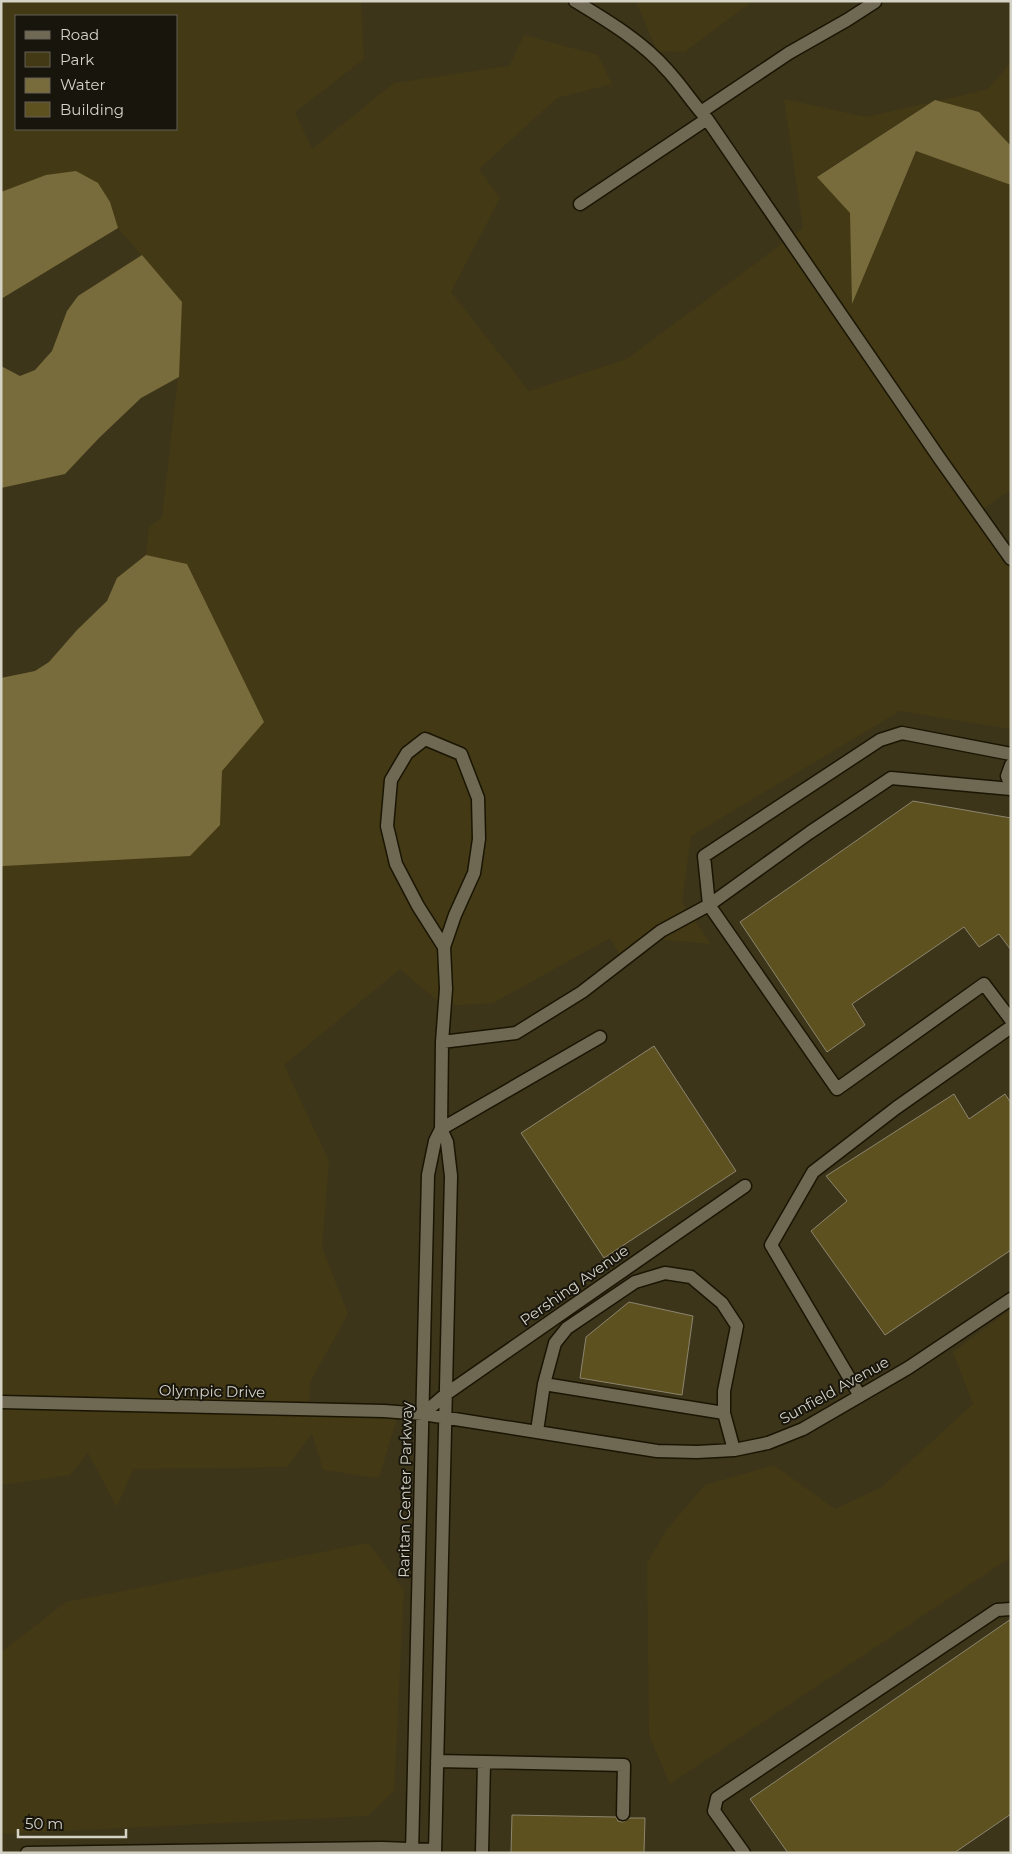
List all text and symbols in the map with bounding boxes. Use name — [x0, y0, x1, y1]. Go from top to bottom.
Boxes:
legend — [15, 15, 178, 130]
text: Road — [60, 25, 99, 44]
text: Park — [60, 50, 94, 69]
text: Water — [60, 75, 106, 94]
text: Building — [60, 100, 124, 119]
street label: Pershing Avenue — [516, 1240, 632, 1330]
street label: Sunfield Avenue — [776, 1352, 892, 1428]
street label: Olympic Drive — [159, 1381, 265, 1401]
street label: Raritan Center Parkway — [394, 1401, 416, 1578]
scale bar — [18, 1806, 125, 1838]
text: 50 m — [25, 1814, 63, 1833]

